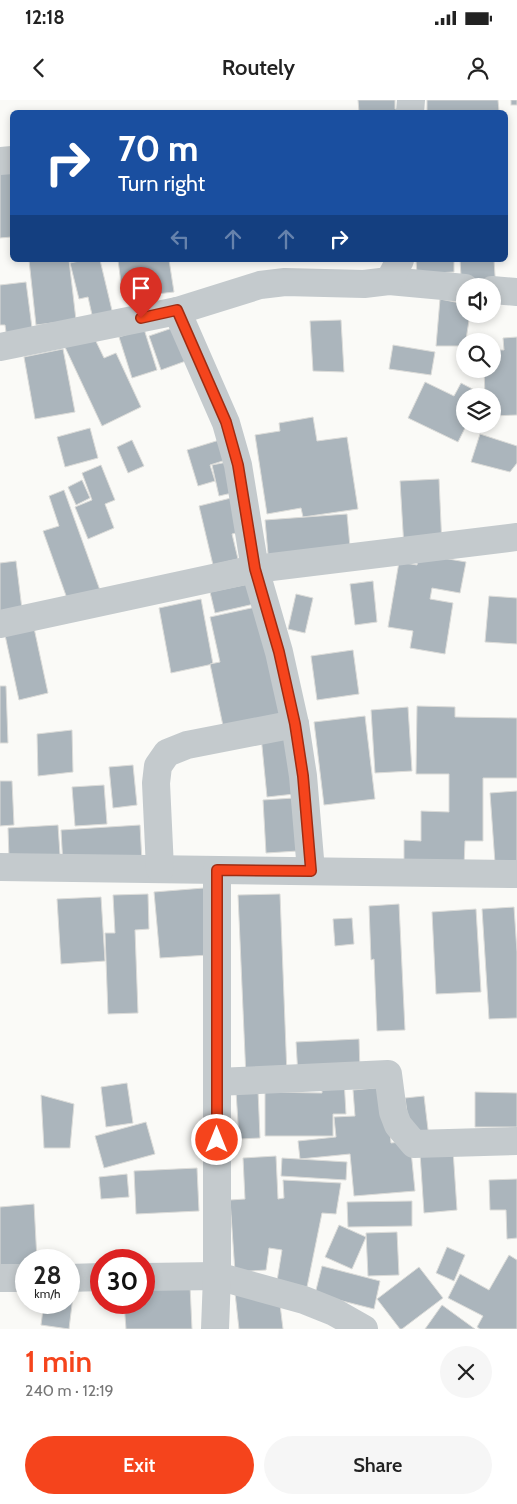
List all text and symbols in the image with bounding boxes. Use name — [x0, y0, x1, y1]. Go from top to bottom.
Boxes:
text: 12:18 — [25, 6, 65, 29]
icon: back — [25, 54, 53, 82]
text: Routely — [222, 54, 295, 81]
icon: person — [464, 54, 492, 82]
text: 70 m — [118, 127, 199, 170]
icon: right — [35, 130, 100, 195]
text: Turn right — [118, 170, 205, 197]
icon: left — [166, 225, 194, 253]
icon: ahead — [219, 225, 247, 253]
icon: ahead — [272, 225, 300, 253]
icon: right — [325, 225, 353, 253]
pin — [120, 267, 162, 318]
icon: arrive — [127, 274, 155, 302]
map controls — [456, 278, 501, 433]
button: sound — [456, 278, 501, 323]
button: search — [456, 333, 501, 378]
button: layers — [456, 388, 501, 433]
position arrow — [190, 1113, 242, 1165]
speed limit sign: 30 — [90, 1249, 155, 1314]
text: 28 — [33, 1260, 62, 1290]
text: km/h — [34, 1286, 61, 1301]
text: 1 min — [25, 1343, 92, 1380]
button: close — [440, 1346, 492, 1398]
text: 240 m · 12:19 — [25, 1381, 114, 1400]
button: Exit — [25, 1436, 254, 1494]
button: Share — [264, 1436, 492, 1494]

